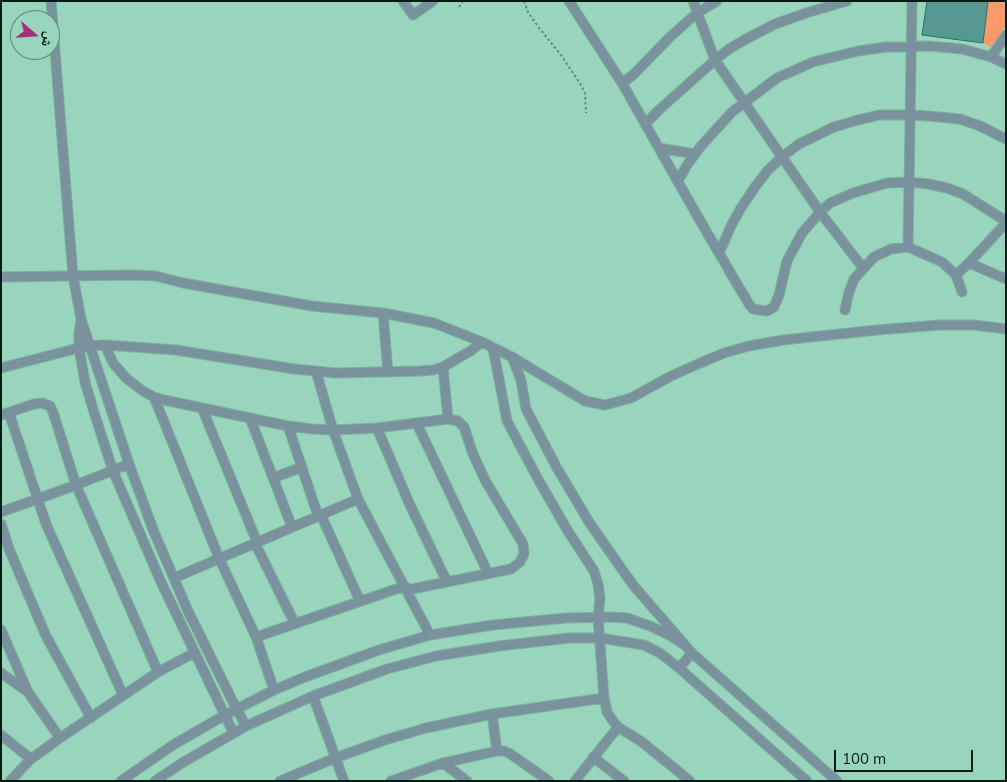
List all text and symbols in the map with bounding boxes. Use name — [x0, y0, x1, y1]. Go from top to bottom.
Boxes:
north arrow — [10, 10, 60, 60]
text: ش — [37, 30, 59, 50]
scale bar — [837, 740, 976, 772]
text: 100 m — [842, 749, 886, 768]

